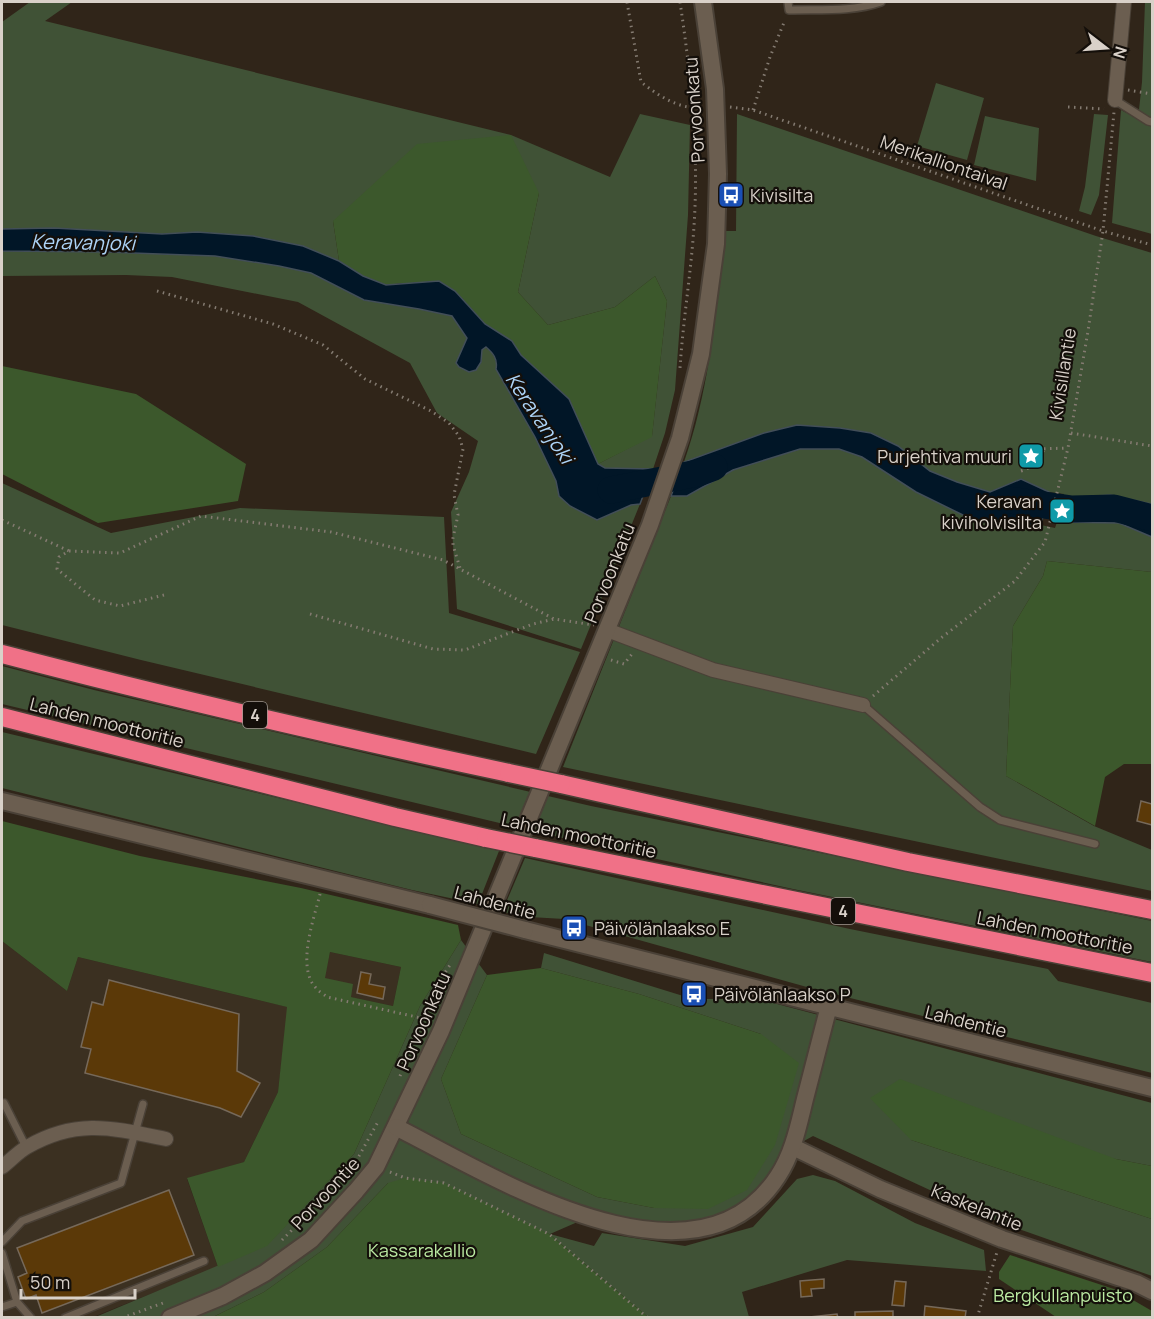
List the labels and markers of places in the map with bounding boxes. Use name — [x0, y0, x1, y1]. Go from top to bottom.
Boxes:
bus stop icon: Kivisilta — [716, 180, 746, 210]
place label: Kivisilta — [750, 183, 813, 207]
place icon: Purjehtiva muuri — [1016, 441, 1046, 471]
place label: Purjehtiva muuri — [877, 444, 1012, 468]
place label: Keravan kiviholvisilta — [942, 489, 1042, 534]
place icon: Keravan kiviholvisilta — [1047, 496, 1077, 526]
bus stop icon: Päivölänlaakso E — [559, 913, 589, 943]
place label: Päivölänlaakso E — [594, 916, 730, 940]
bus stop icon: Päivölänlaakso P — [679, 979, 709, 1009]
place label: Päivölänlaakso P — [714, 982, 851, 1006]

